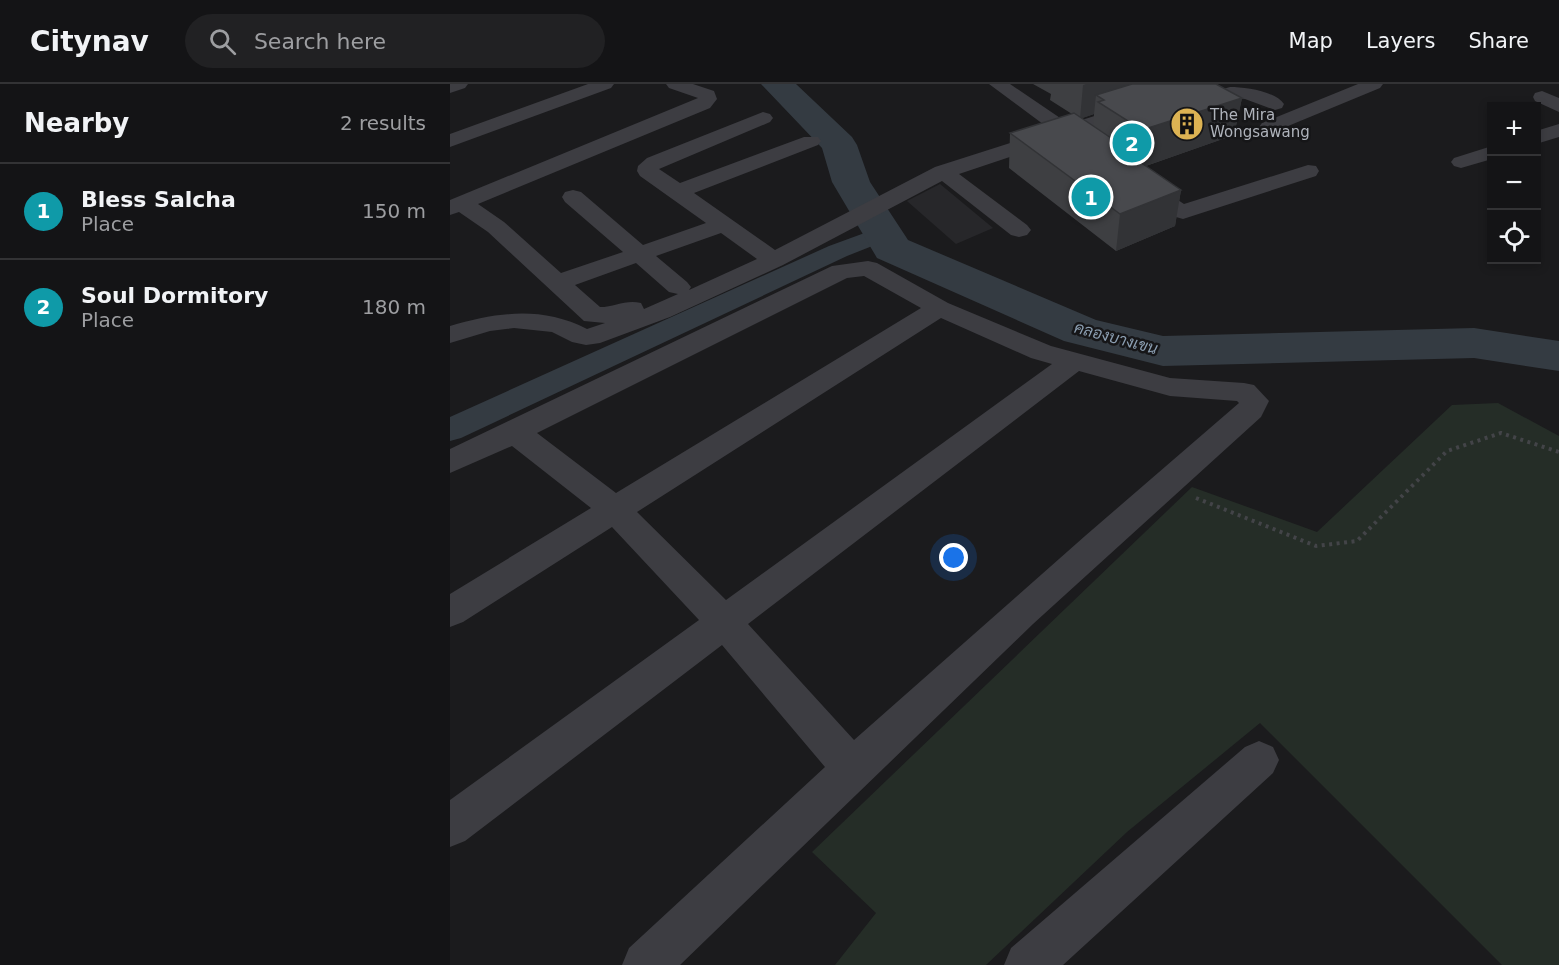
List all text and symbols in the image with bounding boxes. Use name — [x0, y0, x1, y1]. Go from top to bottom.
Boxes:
search box — [185, 14, 605, 68]
text: Citynav — [30, 25, 149, 58]
icon: search — [206, 25, 239, 58]
text: Search here — [254, 29, 386, 54]
text: Map — [1289, 29, 1333, 53]
text: Layers — [1366, 29, 1435, 53]
text: Share — [1468, 29, 1529, 53]
map controls — [1487, 102, 1541, 264]
button: + — [1487, 102, 1541, 156]
building icon: The Mira Wongsawang — [1169, 106, 1205, 142]
place label: The Mira Wongsawang — [1209, 106, 1310, 141]
text: Nearby — [24, 108, 129, 138]
text: 2 results — [340, 111, 426, 135]
pin: 2 — [1112, 120, 1152, 166]
button: − — [1487, 156, 1541, 210]
pin: 1 — [1072, 174, 1110, 220]
text: Bless Salcha — [81, 187, 236, 212]
text: 1 — [37, 199, 50, 223]
text: 150 m — [362, 199, 426, 223]
button: locate — [1487, 210, 1541, 264]
text: Place — [81, 212, 134, 236]
text: Soul Dormitory — [81, 283, 268, 308]
text: 2 — [37, 295, 50, 319]
text: 180 m — [362, 295, 426, 319]
text: Place — [81, 308, 134, 332]
water label: คลองบางเขน — [1072, 318, 1160, 358]
your location — [939, 543, 968, 572]

